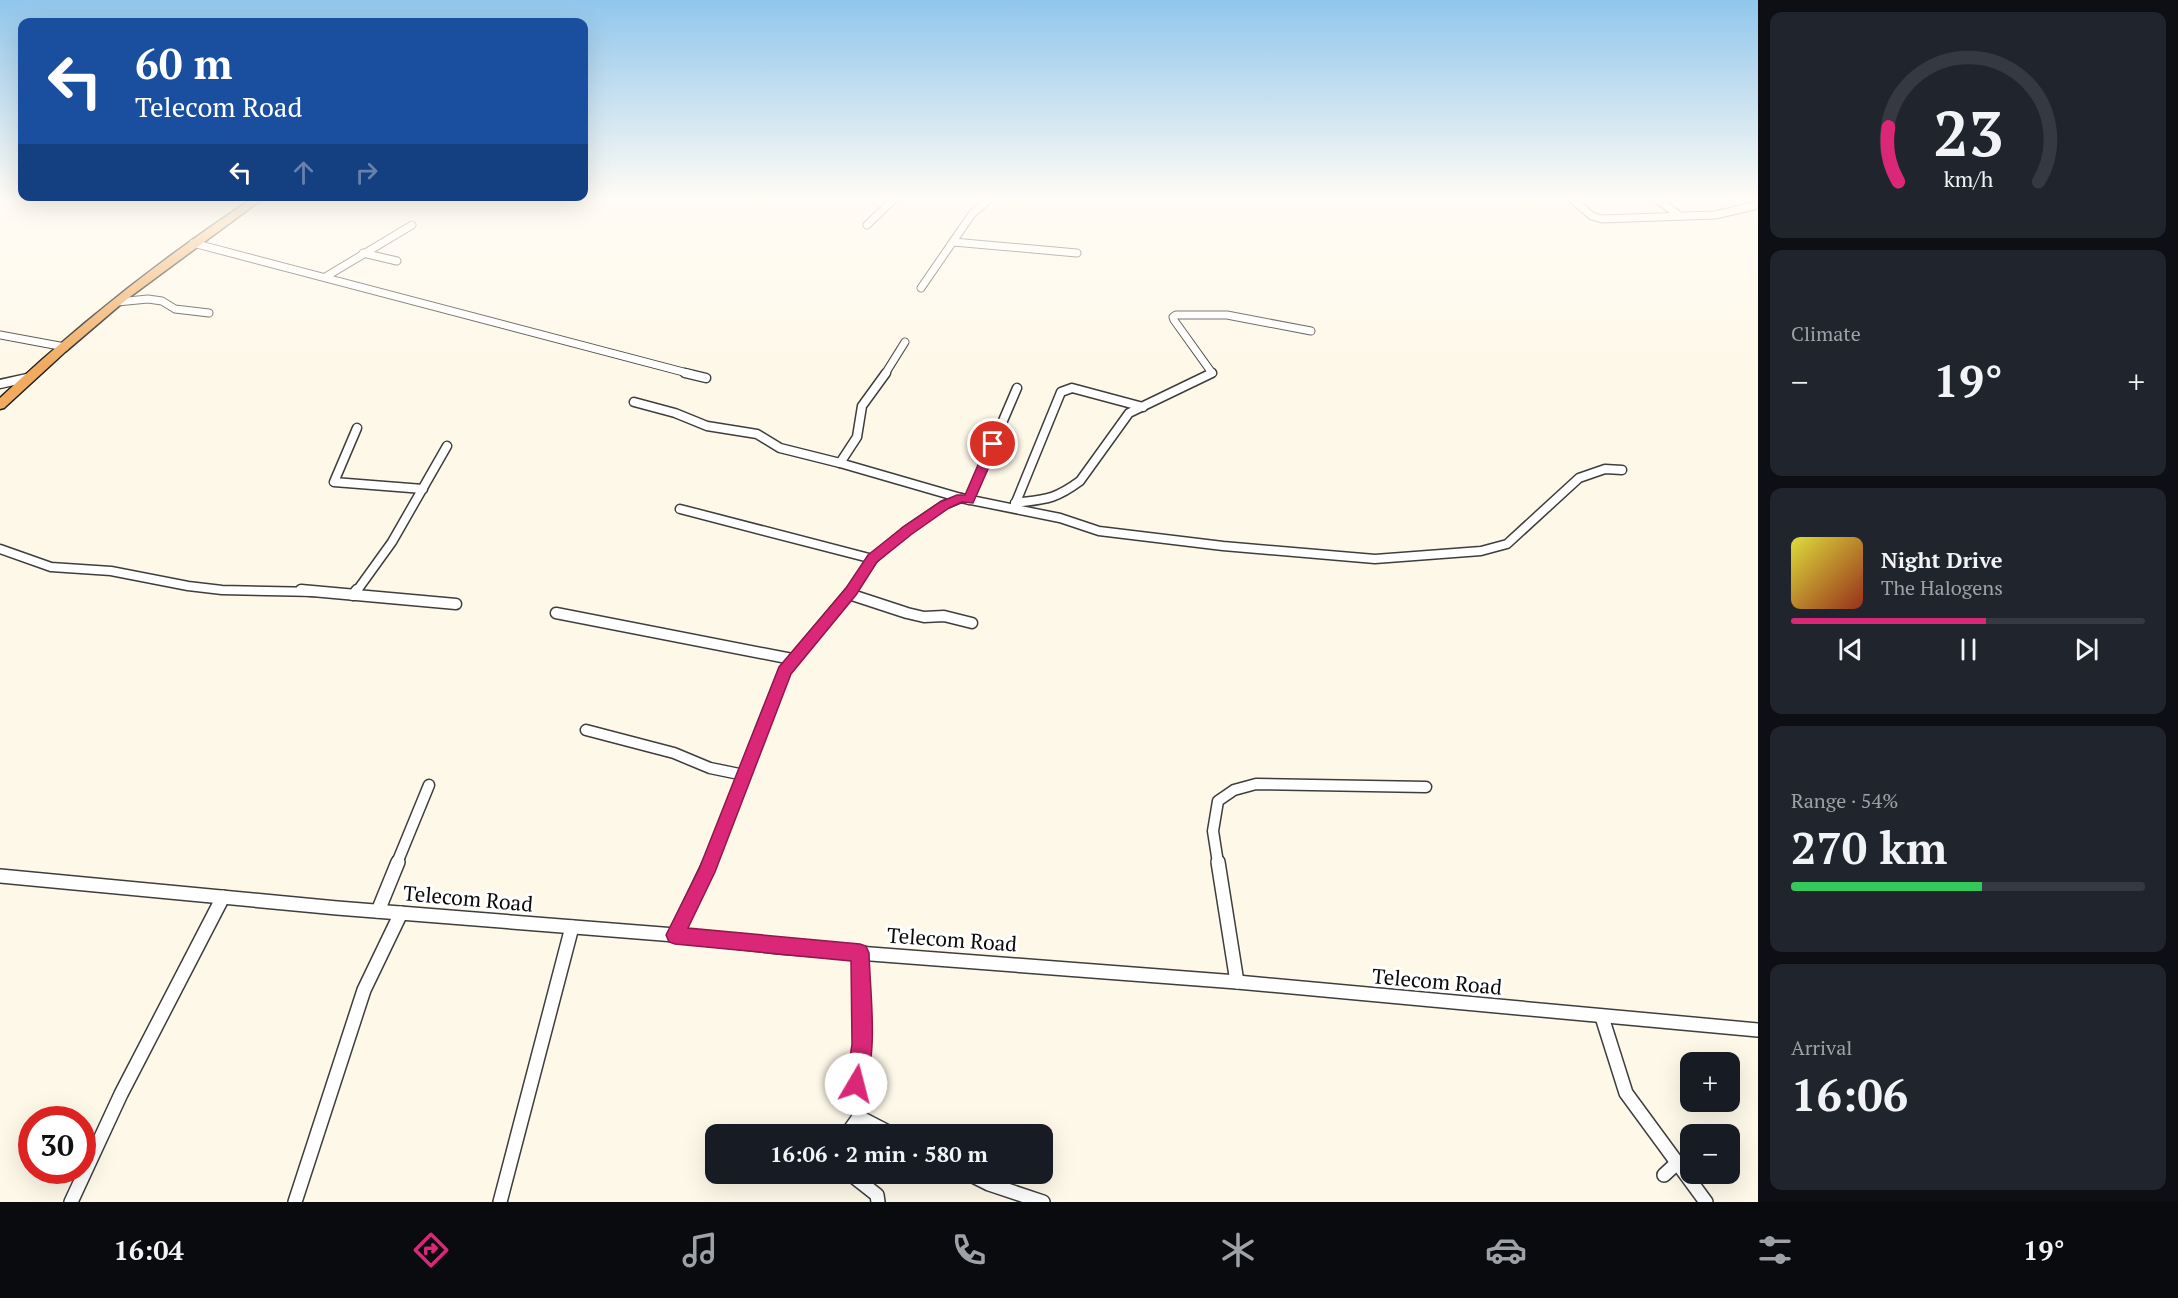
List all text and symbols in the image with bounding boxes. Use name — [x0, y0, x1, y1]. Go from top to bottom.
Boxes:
text: 60 m — [135, 35, 233, 91]
icon: left — [36, 42, 114, 120]
text: Telecom Road — [135, 89, 302, 125]
text: 23 — [1933, 91, 2003, 174]
icon: left — [224, 156, 257, 189]
icon: ahead — [287, 156, 320, 189]
icon: right — [350, 156, 383, 189]
text: km/h — [1943, 165, 1993, 193]
text: Climate — [1791, 320, 1861, 347]
text: 19° — [1933, 350, 2003, 410]
text: − — [1791, 360, 1809, 403]
text: + — [2127, 360, 2145, 403]
pin — [967, 418, 1018, 469]
icon: arrive — [976, 427, 1009, 460]
text: Night Drive — [1881, 545, 2003, 574]
text: The Halogens — [1881, 574, 2003, 601]
icon: previous — [1834, 633, 1867, 666]
icon: pause — [1952, 633, 1985, 666]
icon: next — [2070, 633, 2103, 666]
text: Range · 54% — [1791, 787, 1898, 814]
text: 270 km — [1791, 817, 1947, 877]
street label: Telecom Road — [402, 878, 535, 918]
street label: Telecom Road — [886, 920, 1018, 958]
street label: Telecom Road — [1371, 961, 1504, 1001]
text: Arrival — [1791, 1034, 1852, 1061]
position arrow — [824, 1052, 888, 1116]
map controls — [1680, 1052, 1740, 1184]
button: + — [1680, 1052, 1740, 1112]
text: 16:06 — [1791, 1064, 1908, 1124]
speed limit sign: 30 — [18, 1106, 96, 1184]
button: − — [1680, 1124, 1740, 1184]
text: 16:06 · 2 min · 580 m — [770, 1139, 988, 1168]
icon: directions — [410, 1229, 452, 1271]
icon: music — [679, 1229, 721, 1271]
icon: phone — [948, 1229, 990, 1271]
icon: climate — [1217, 1229, 1259, 1271]
icon: car — [1485, 1229, 1527, 1271]
icon: filters — [1754, 1229, 1796, 1271]
text: 16:04 — [113, 1232, 184, 1268]
text: 19° — [2023, 1232, 2065, 1268]

